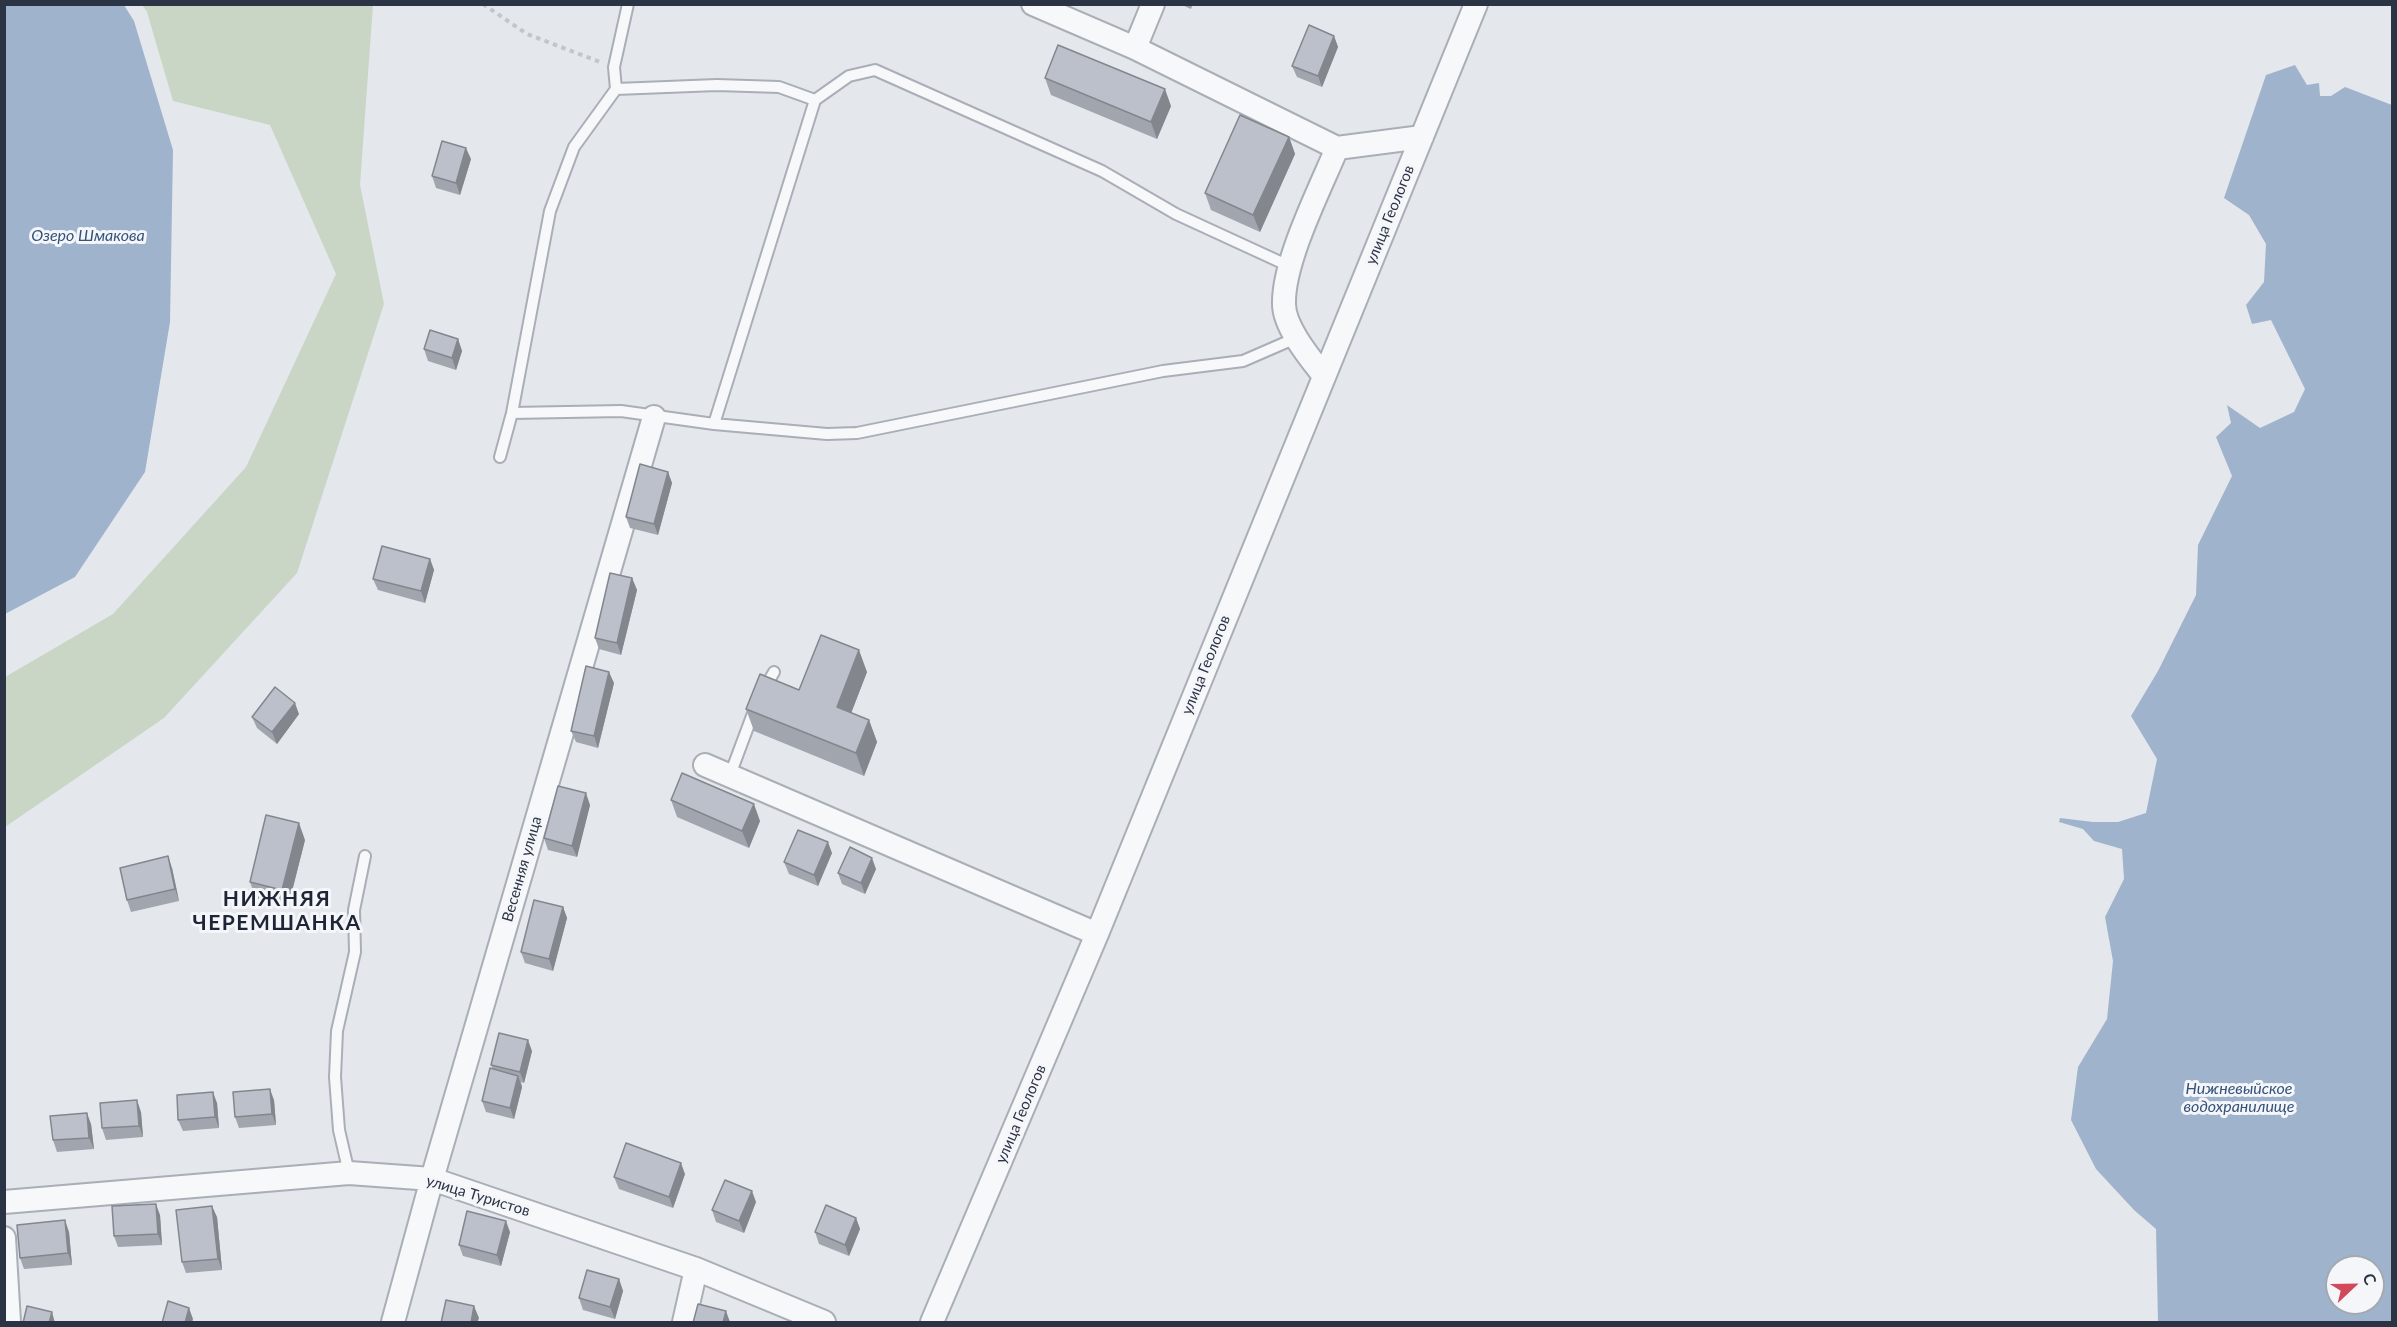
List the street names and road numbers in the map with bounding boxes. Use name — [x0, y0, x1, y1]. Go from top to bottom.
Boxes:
street label: улица Геологов — [1362, 163, 1418, 267]
street label: улица Геологов — [1178, 613, 1234, 717]
street label: Весенняя улица — [498, 814, 546, 924]
street label: улица Геологов — [992, 1062, 1050, 1166]
street label: улица Туристов — [424, 1172, 532, 1220]

